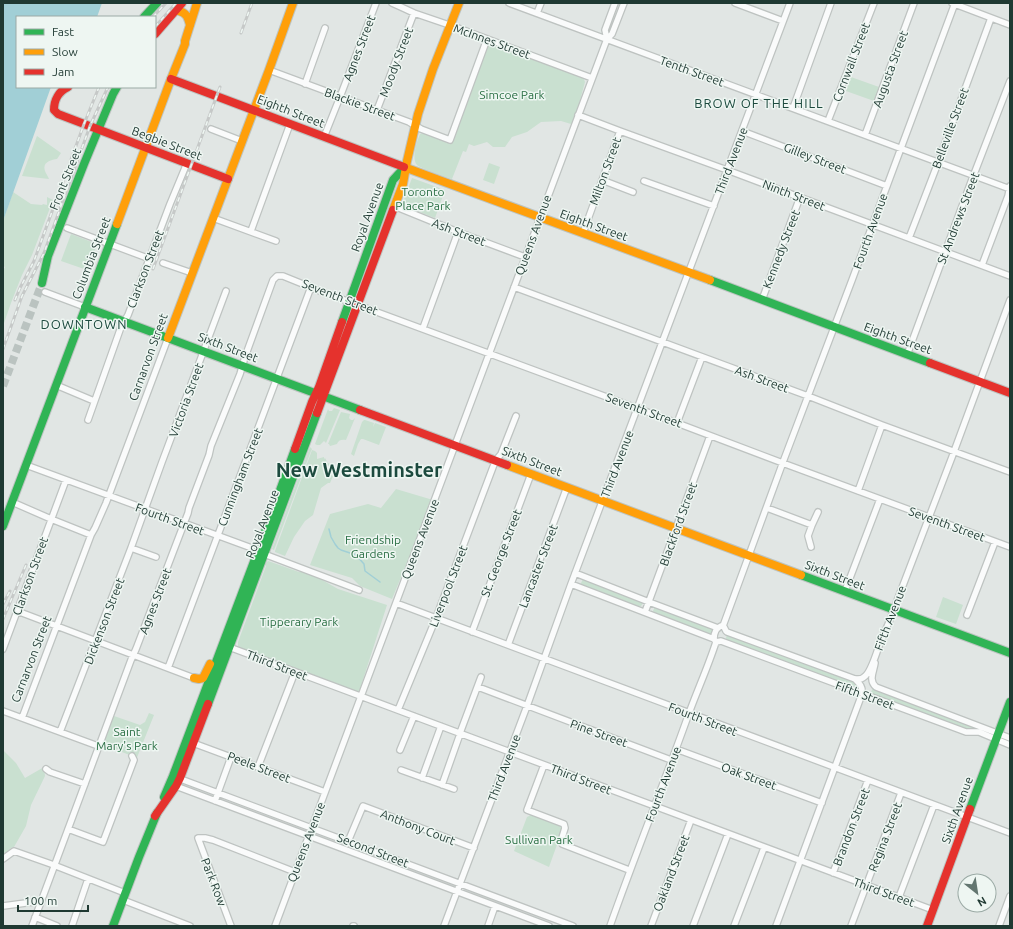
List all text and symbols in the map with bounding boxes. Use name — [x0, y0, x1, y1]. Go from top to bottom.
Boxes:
street label: Agnes Street — [340, 13, 378, 83]
legend — [16, 16, 156, 88]
street label: Cornwall Street — [830, 20, 872, 103]
street label: McInnes Street — [452, 21, 532, 61]
text: Fast — [52, 25, 74, 38]
street label: Moody Street — [377, 25, 415, 99]
street label: Augusta Street — [870, 29, 910, 109]
text: Slow — [52, 45, 78, 58]
street label: Tenth Street — [658, 53, 726, 89]
text: Jam — [52, 65, 74, 78]
street label: Blackie Street — [323, 85, 397, 123]
street label: Belleville Street — [929, 86, 971, 170]
park label: Simcoe Park — [479, 88, 545, 101]
street label: Eighth Street — [255, 92, 327, 130]
district label: BROW OF THE HILL — [694, 96, 824, 110]
street label: Begbie Street — [130, 124, 204, 162]
street label: Third Avenue — [712, 125, 750, 197]
street label: Milton Street — [587, 135, 623, 207]
street label: Gilley Street — [782, 140, 848, 176]
street label: Front Street — [47, 146, 83, 212]
street label: St Andrews Street — [934, 170, 982, 266]
street label: Ninth Street — [761, 177, 827, 213]
street label: Royal Avenue — [348, 181, 386, 253]
park label: Toronto Place Park — [395, 185, 451, 212]
street label: Fourth Avenue — [850, 191, 890, 271]
street label: Queens Avenue — [512, 193, 554, 277]
street label: Eighth Street — [558, 207, 630, 243]
street label: Kennedy Street — [760, 208, 802, 290]
street label: Columbia Street — [69, 215, 113, 301]
street label: Ash Street — [430, 216, 488, 248]
street label: Clarkson Street — [124, 228, 166, 310]
street label: Seventh Street — [300, 277, 380, 318]
street label: Carnarvon Street — [126, 311, 170, 402]
district label: DOWNTOWN — [41, 317, 127, 331]
street label: Eighth Street — [862, 320, 934, 356]
street label: Sixth Street — [196, 330, 260, 364]
street label: Victoria Street — [167, 361, 206, 439]
street label: Ash Street — [733, 363, 791, 395]
street label: Seventh Street — [604, 390, 684, 430]
street label: Cunningham Street — [215, 426, 265, 528]
street label: Third Avenue — [598, 428, 636, 500]
street label: Sixth Street — [500, 444, 564, 478]
district label: New Westminster — [276, 458, 443, 481]
street label: Blackford Street — [657, 480, 699, 568]
street label: Royal Avenue — [243, 488, 281, 560]
street label: Queens Avenue — [399, 497, 441, 581]
street label: Fourth Street — [134, 500, 207, 538]
street label: Seventh Street — [907, 504, 987, 544]
street label: St. George Street — [478, 507, 524, 599]
street label: Lancaster Street — [516, 522, 560, 609]
park label: Friendship Gardens — [345, 533, 401, 560]
street label: Clarkson Street — [10, 535, 50, 617]
street label: Liverpool Street — [426, 543, 470, 629]
street label: Sixth Street — [803, 558, 867, 592]
street label: Agnes Street — [136, 566, 174, 636]
street label: Dickenson Street — [82, 576, 127, 666]
street label: Fifth Avenue — [872, 584, 908, 652]
street label: Carnarvon Street — [8, 614, 54, 704]
park label: Tipperary Park — [260, 615, 338, 628]
street label: Third Street — [245, 647, 310, 683]
street label: Fifth Street — [834, 678, 896, 712]
street label: Fourth Street — [667, 700, 739, 738]
street label: Pine Street — [569, 717, 630, 749]
park label: Saint Mary's Park — [96, 725, 158, 752]
street label: Third Avenue — [485, 732, 523, 804]
street label: Fourth Avenue — [643, 745, 683, 823]
street label: Peele Street — [226, 749, 292, 785]
street label: Oak Street — [720, 760, 779, 792]
street label: Third Street — [549, 761, 614, 797]
street label: Sixth Avenue — [939, 775, 975, 845]
street label: Brandon Street — [830, 786, 872, 868]
street label: Queens Avenue — [285, 800, 327, 884]
street label: Regina Street — [866, 800, 904, 873]
street label: Anthony Court — [379, 807, 457, 847]
street label: Second Street — [335, 830, 411, 870]
park label: Sullivan Park — [505, 833, 573, 846]
street label: Oakland Street — [650, 833, 692, 913]
street label: Park Row — [199, 856, 229, 908]
north arrow — [957, 873, 997, 913]
street label: Third Street — [852, 875, 917, 909]
scale bar — [18, 887, 88, 913]
text: 100 m — [24, 894, 57, 907]
text: N — [975, 894, 989, 909]

